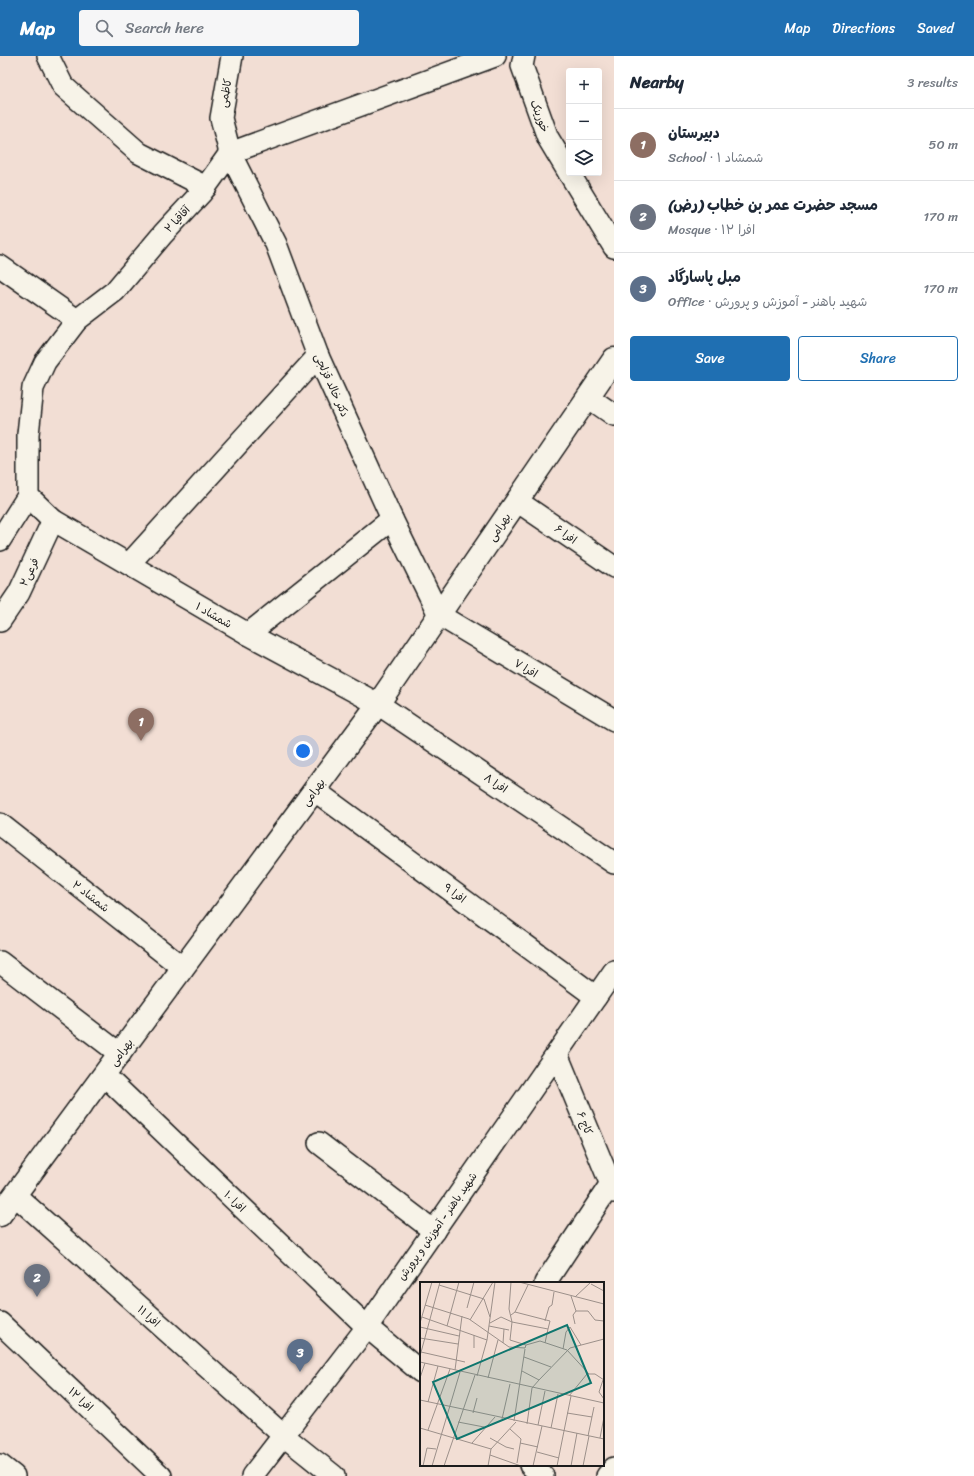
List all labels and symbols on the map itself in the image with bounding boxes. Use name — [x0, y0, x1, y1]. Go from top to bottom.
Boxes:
street label: کاظمی — [214, 77, 237, 109]
street label: خورینک — [525, 97, 554, 135]
street label: آقاقیا ۲ — [160, 200, 196, 237]
street label: دکتر خالد قزلجی — [309, 350, 354, 420]
street label: بهرامی — [483, 509, 516, 545]
street label: افرا ۶ — [550, 520, 581, 549]
street label: فرعی۲ — [14, 555, 44, 590]
street label: شمشاد ۱ — [192, 597, 236, 634]
street label: افرا ۷ — [510, 654, 541, 683]
pin: 1 — [128, 708, 154, 741]
your location — [293, 741, 313, 761]
street label: افرا ۸ — [480, 769, 511, 798]
street label: بهرامی — [297, 774, 330, 810]
street label: شمشاد ۲ — [68, 876, 113, 917]
street label: افرا ۹ — [439, 879, 470, 908]
street label: بهرامی — [105, 1034, 138, 1070]
street label: کاج ۶ — [571, 1109, 598, 1138]
street label: شهید باهنر - آموزش و پرورش — [393, 1168, 482, 1285]
street label: افرا ۱۰ — [219, 1186, 250, 1217]
pin: 2 — [24, 1264, 50, 1297]
inset map — [420, 1282, 604, 1466]
street label: افرا ۱۱ — [133, 1301, 164, 1332]
pin: 3 — [287, 1339, 313, 1372]
street label: افرا ۱۲ — [64, 1383, 98, 1416]

